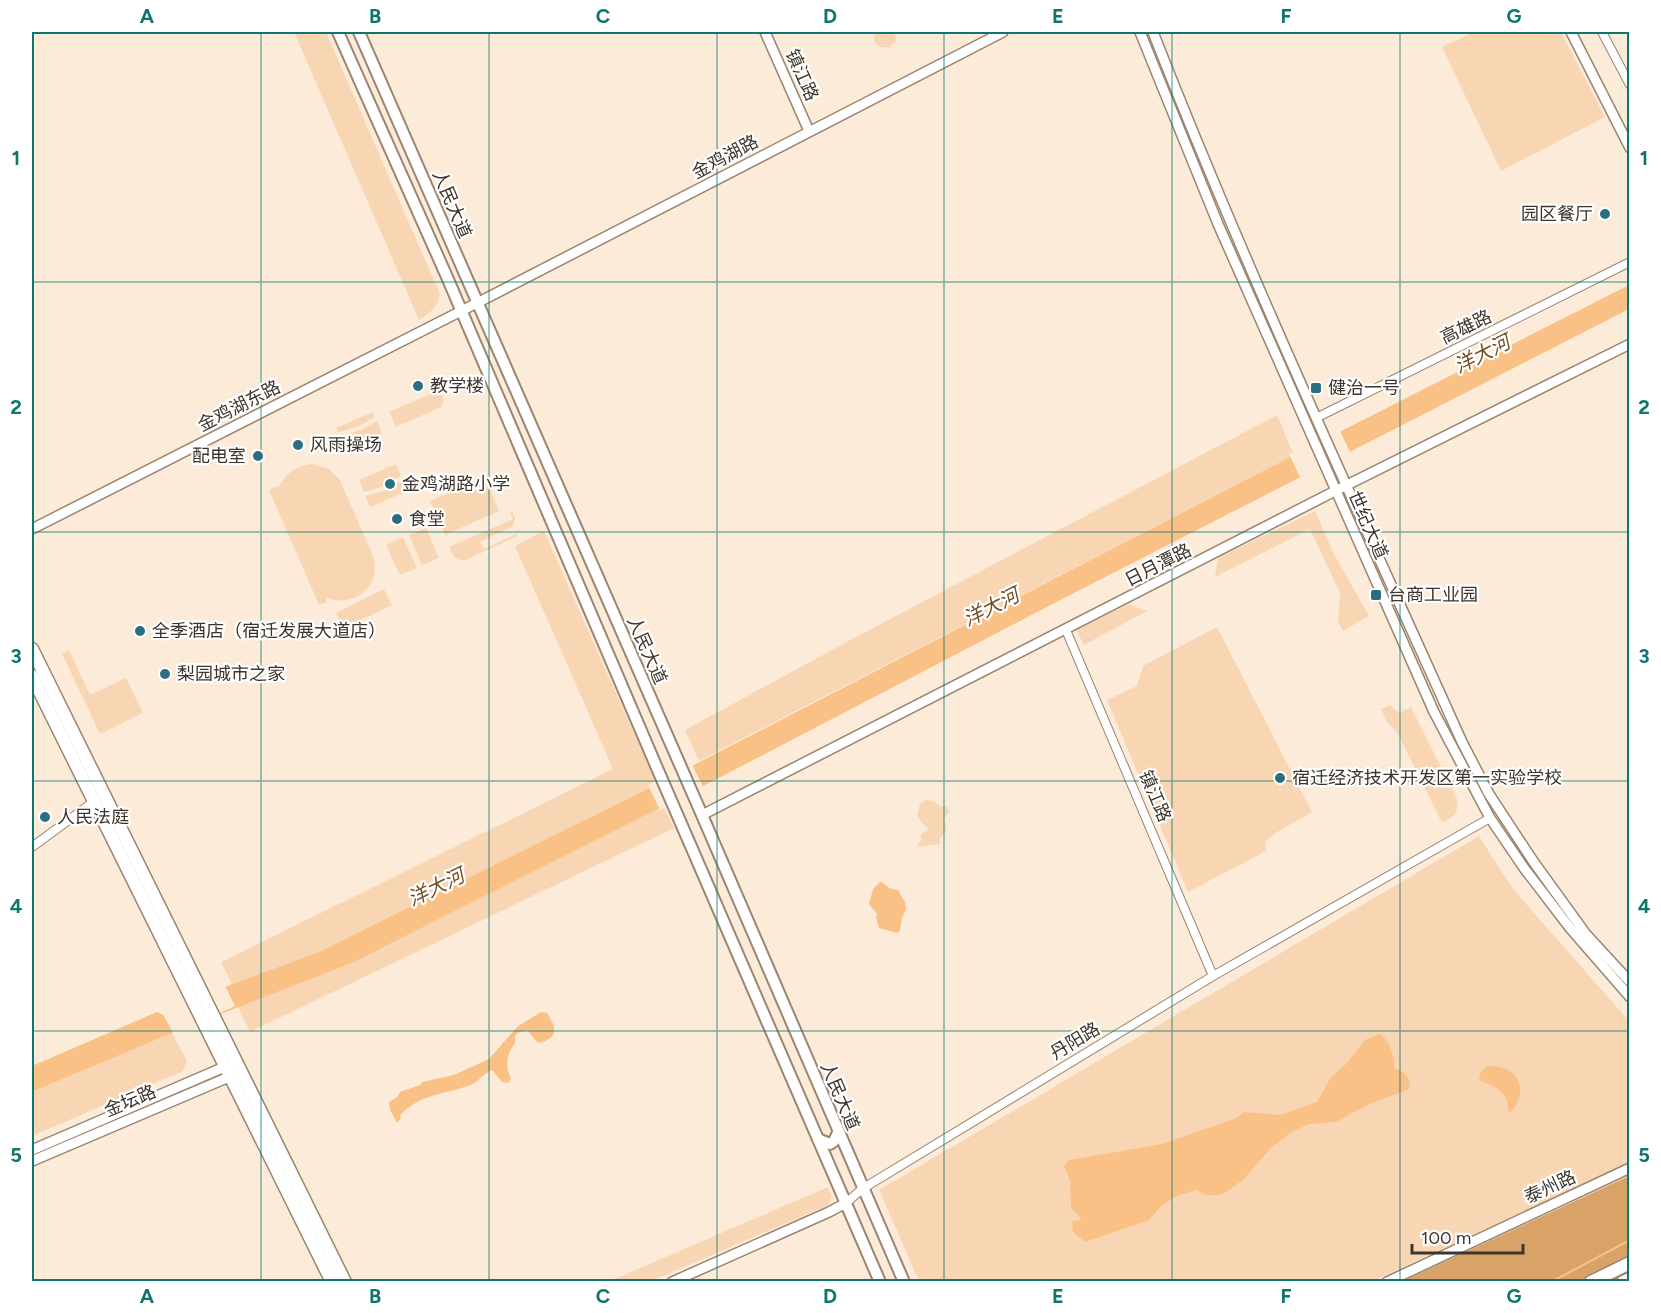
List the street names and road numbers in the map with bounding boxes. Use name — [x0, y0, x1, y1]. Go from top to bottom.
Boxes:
street label: 镇江路 — [781, 46, 823, 104]
street label: 金鸡湖路 — [688, 130, 762, 184]
street label: 人民大道 — [428, 167, 476, 241]
street label: 高雄路 — [1437, 305, 1495, 349]
street label: 金鸡湖东路 — [194, 376, 284, 436]
street label: 世纪大道 — [1343, 488, 1393, 562]
street label: 日月潭路 — [1121, 539, 1195, 591]
street label: 人民大道 — [622, 613, 672, 687]
street label: 镇江路 — [1134, 767, 1176, 825]
street label: 丹阳路 — [1046, 1018, 1104, 1064]
street label: 人民大道 — [816, 1059, 864, 1133]
street label: 金坛路 — [101, 1080, 159, 1122]
street label: 泰州路 — [1521, 1166, 1579, 1208]

